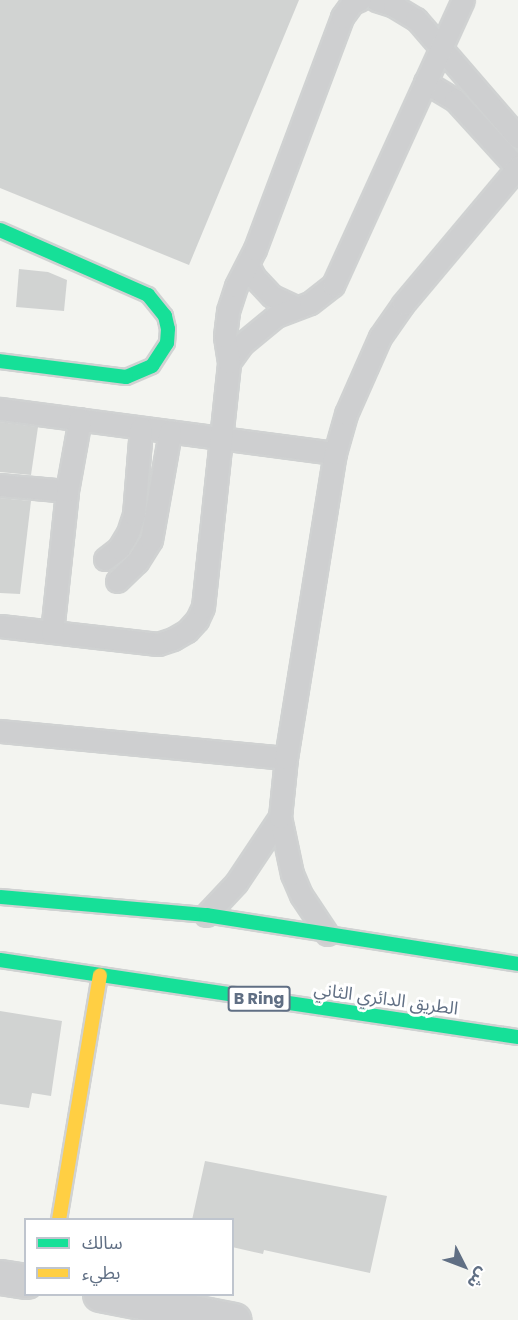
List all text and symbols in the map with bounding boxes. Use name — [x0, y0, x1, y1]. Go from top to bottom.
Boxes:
street label: الطريق الدائري الثاني — [313, 978, 459, 1020]
road number: B Ring — [228, 986, 290, 1012]
legend — [24, 1218, 234, 1296]
text: سالك — [82, 1230, 123, 1255]
north arrow — [434, 1236, 494, 1296]
text: بطيء — [82, 1260, 120, 1285]
text: ش — [462, 1263, 494, 1294]

